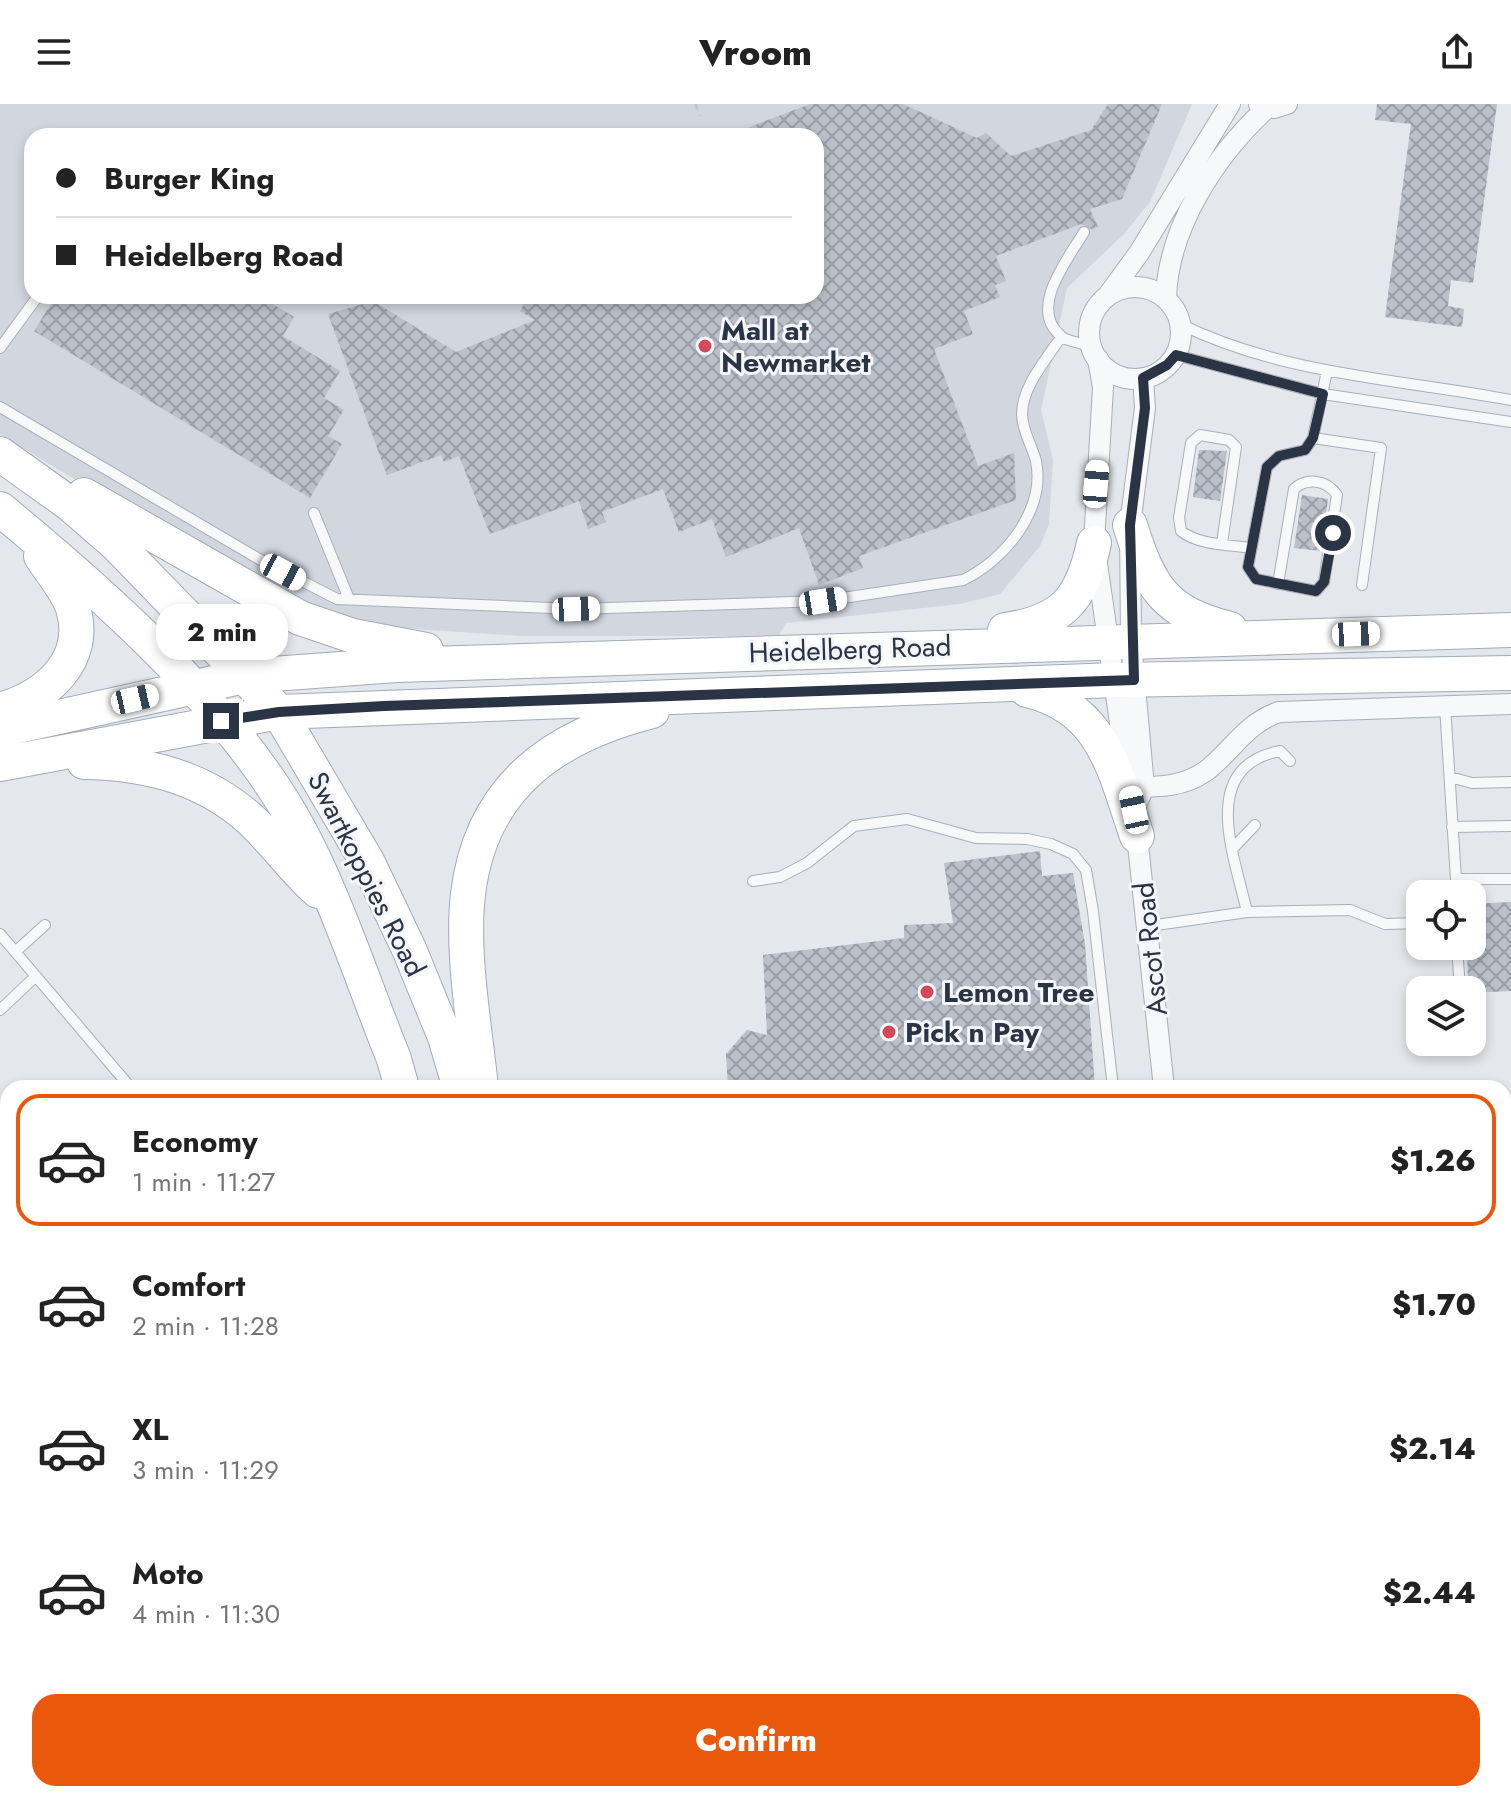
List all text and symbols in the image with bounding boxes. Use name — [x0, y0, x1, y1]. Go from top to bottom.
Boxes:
text: Vroom — [699, 26, 812, 78]
icon: menu — [32, 30, 76, 74]
icon: share — [1435, 30, 1479, 74]
text: Burger King — [104, 157, 275, 200]
text: Heidelberg Road — [104, 234, 344, 277]
place label: Mall at Newmarket — [721, 310, 871, 383]
marker: Mall at Newmarket — [696, 337, 714, 355]
car — [1082, 459, 1110, 509]
route start — [1315, 515, 1351, 551]
car — [256, 550, 310, 594]
car — [797, 585, 849, 617]
car — [552, 596, 600, 622]
callout: 2 min — [155, 605, 287, 661]
text: 2 min — [187, 613, 257, 651]
car — [1332, 621, 1380, 647]
street label: Heidelberg Road — [748, 625, 952, 674]
car — [109, 682, 161, 716]
route end — [203, 703, 239, 739]
street label: Swartkoppies Road — [297, 765, 436, 984]
car — [1117, 784, 1151, 836]
street label: Ascot Road — [1123, 880, 1178, 1018]
map controls — [1406, 880, 1486, 1056]
button: locate — [1406, 880, 1486, 960]
place label: Lemon Tree — [943, 972, 1094, 1013]
button: layers — [1406, 976, 1486, 1056]
marker: Lemon Tree — [918, 983, 936, 1001]
place label: Pick n Pay — [905, 1012, 1040, 1053]
marker: Pick n Pay — [880, 1023, 898, 1041]
text: Economy — [132, 1120, 258, 1163]
icon: car — [36, 1124, 108, 1196]
text: $1.26 — [1390, 1139, 1476, 1182]
text: 1 min · 11:27 — [132, 1163, 275, 1201]
text: Comfort — [132, 1264, 245, 1307]
icon: car — [36, 1268, 108, 1340]
text: $1.70 — [1392, 1283, 1476, 1326]
text: 2 min · 11:28 — [132, 1307, 279, 1345]
text: XL — [132, 1408, 168, 1451]
icon: car — [36, 1412, 108, 1484]
text: $2.14 — [1389, 1427, 1476, 1470]
text: 3 min · 11:29 — [132, 1451, 279, 1489]
text: Moto — [132, 1552, 204, 1595]
icon: car — [36, 1556, 108, 1628]
text: $2.44 — [1383, 1571, 1476, 1614]
text: 4 min · 11:30 — [132, 1595, 280, 1633]
button: Confirm — [32, 1694, 1480, 1786]

